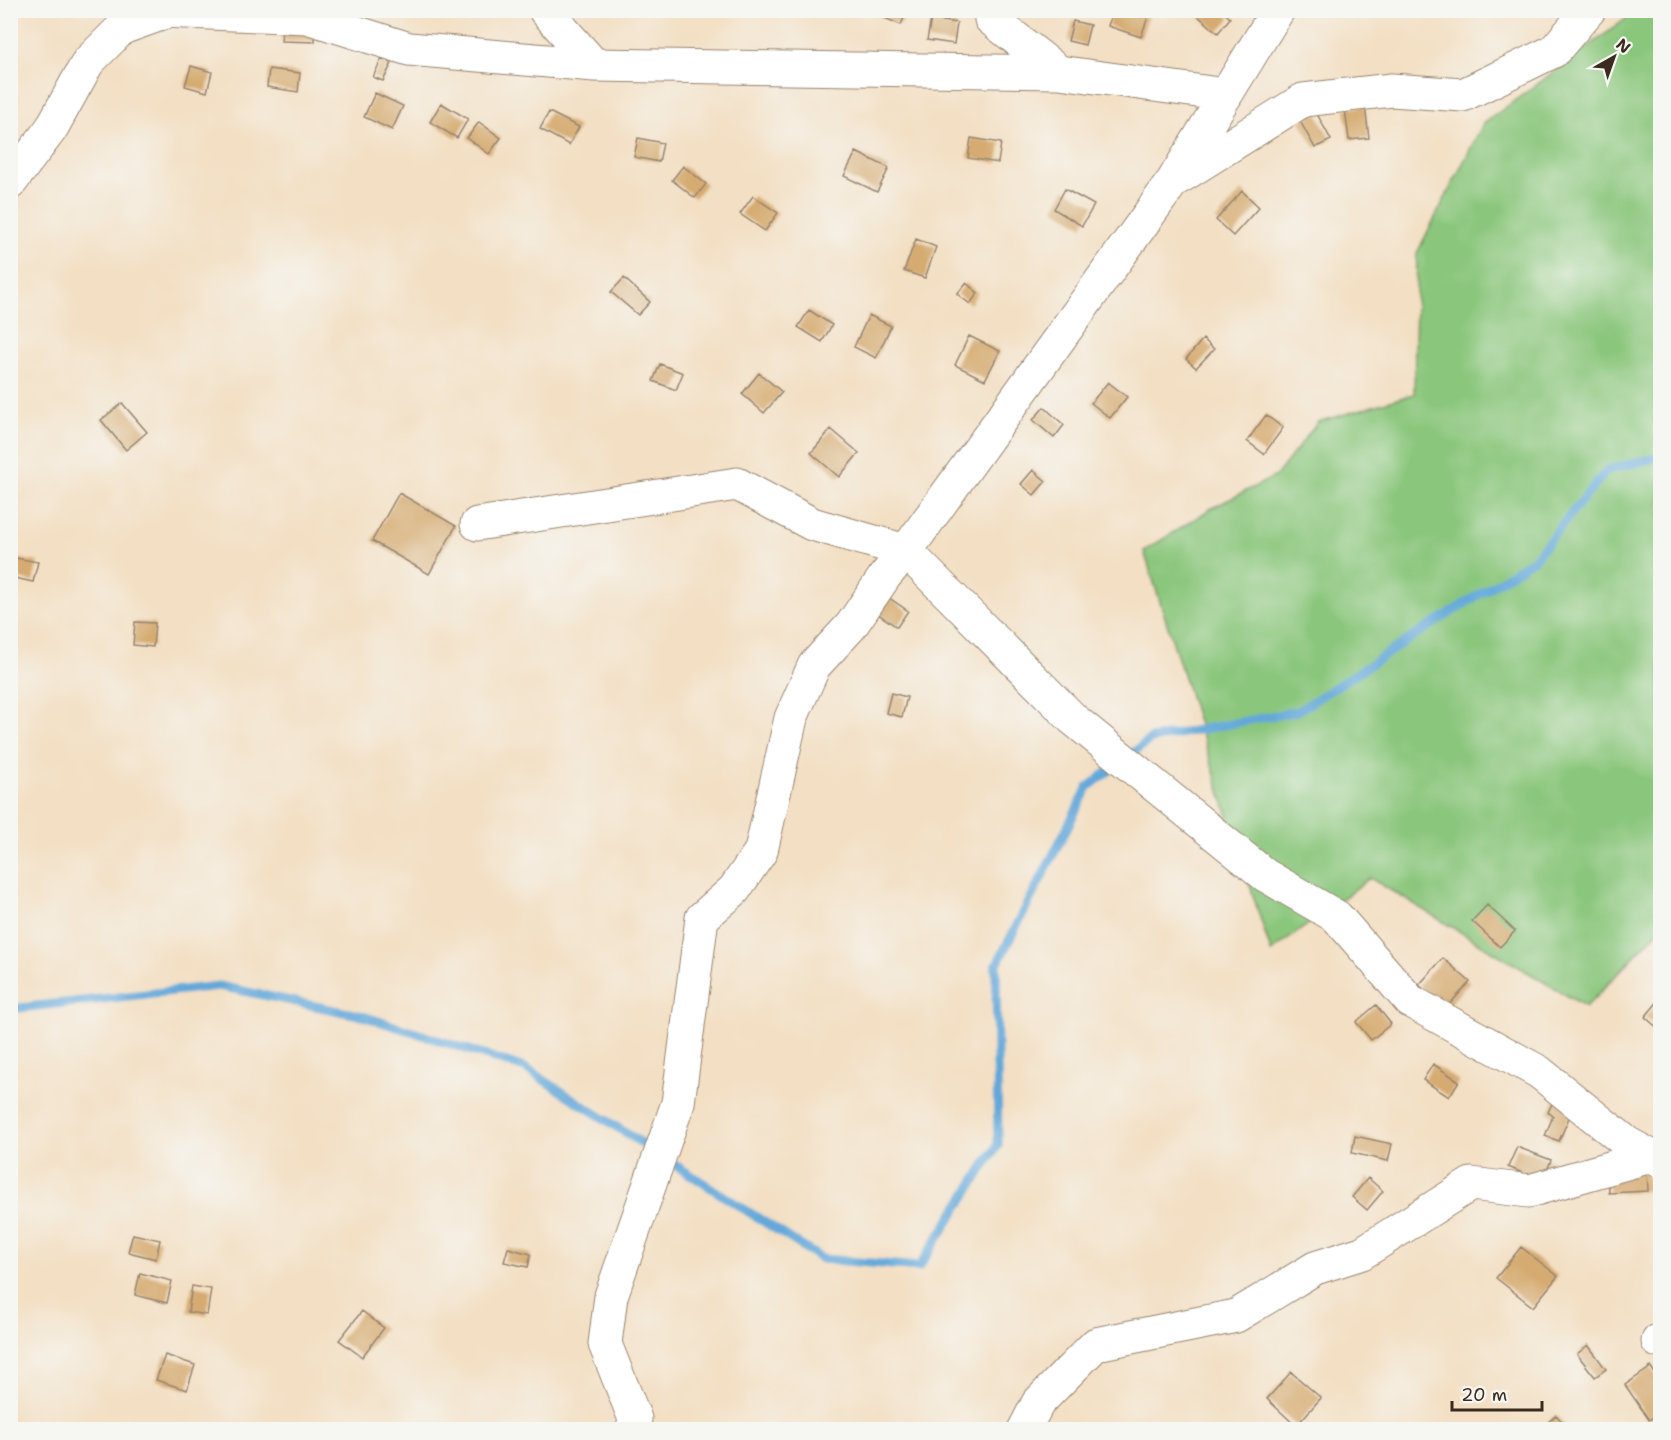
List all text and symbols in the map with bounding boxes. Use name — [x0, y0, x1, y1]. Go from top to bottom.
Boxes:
north arrow — [1584, 27, 1644, 87]
text: N — [1612, 34, 1635, 58]
scale bar — [1452, 1374, 1542, 1412]
text: 20 m — [1461, 1383, 1507, 1407]

